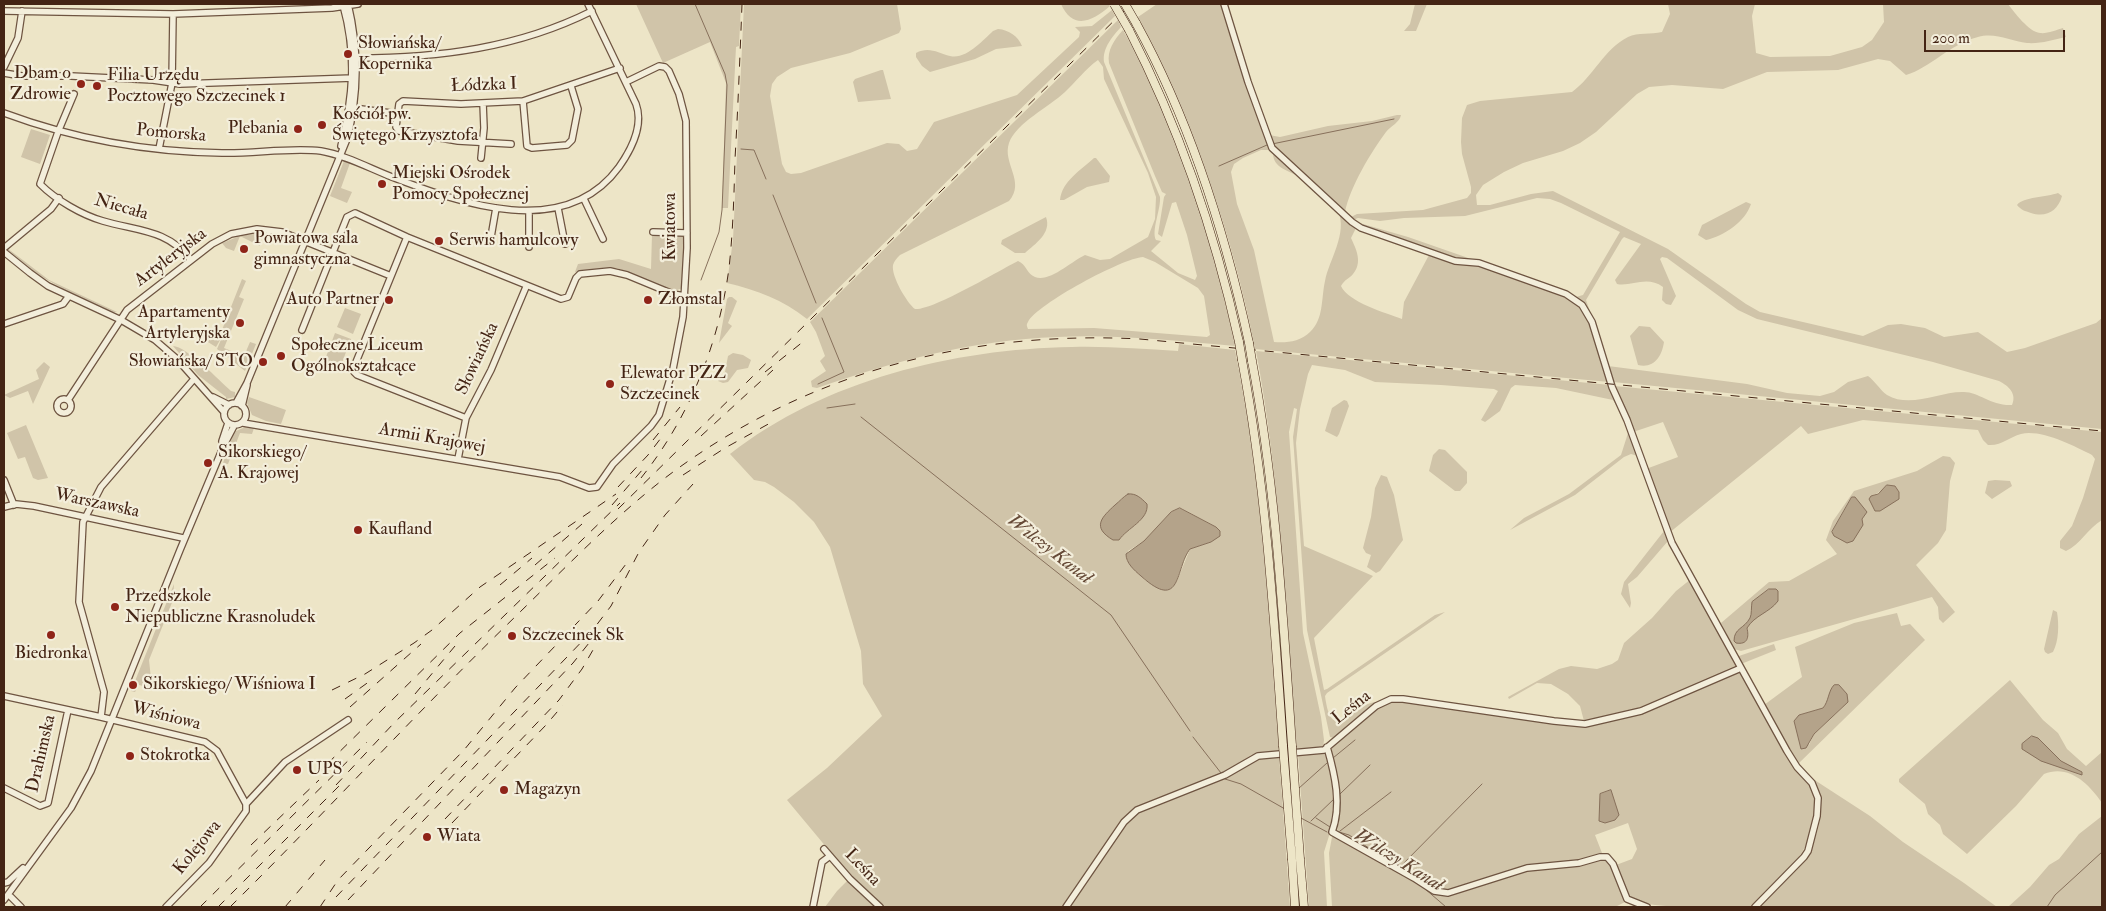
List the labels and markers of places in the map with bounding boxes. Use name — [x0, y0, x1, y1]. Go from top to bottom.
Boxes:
place label: Słowiańska/ Kopernika — [358, 33, 440, 76]
marker: Słowiańska/ Kopernika — [342, 48, 354, 60]
place label: Dbam o Zdrowie — [10, 63, 71, 106]
place label: Filia Urzędu Pocztowego Szczecinek 1 — [107, 65, 286, 108]
marker: Dbam o Zdrowie — [75, 78, 87, 90]
marker: Filia Urzędu Pocztowego Szczecinek 1 — [91, 80, 103, 92]
place label: Kościół pw. Świętego Krzysztofa — [332, 104, 478, 146]
place label: Plebania — [228, 118, 288, 140]
marker: Kościół pw. Świętego Krzysztofa — [316, 119, 328, 131]
marker: Plebania — [292, 123, 304, 135]
place label: Miejski Ośrodek Pomocy Społecznej — [392, 163, 529, 205]
marker: Miejski Ośrodek Pomocy Społecznej — [376, 178, 388, 190]
place label: Powiatowa sala gimnastyczna — [254, 228, 358, 270]
place label: Serwis hamulcowy — [449, 230, 578, 252]
marker: Serwis hamulcowy — [433, 235, 445, 247]
marker: Powiatowa sala gimnastyczna — [238, 243, 250, 255]
place label: Auto Partner — [287, 289, 379, 311]
place label: Złomstal — [658, 289, 723, 311]
marker: Auto Partner — [383, 294, 395, 306]
marker: Złomstal — [642, 294, 654, 306]
place label: Apartamenty Artyleryjska — [138, 302, 230, 344]
marker: Apartamenty Artyleryjska — [234, 317, 246, 329]
place label: Społeczne Liceum Ogólnokształcące — [291, 335, 423, 378]
marker: Społeczne Liceum Ogólnokształcące — [275, 350, 287, 362]
place label: Słowiańska/ STO — [129, 351, 253, 373]
marker: Słowiańska/ STO — [257, 356, 269, 368]
place label: Elewator PZZ Szczecinek — [620, 363, 726, 406]
marker: Elewator PZZ Szczecinek — [604, 378, 616, 390]
place label: Sikorskiego/ A. Krajowej — [218, 442, 306, 484]
marker: Sikorskiego/ A. Krajowej — [202, 457, 214, 469]
place label: Kaufland — [368, 519, 432, 541]
marker: Kaufland — [352, 524, 364, 536]
place label: Przedszkole Niepubliczne Krasnoludek — [125, 586, 316, 628]
marker: Przedszkole Niepubliczne Krasnoludek — [109, 601, 121, 613]
place label: Szczecinek Sk — [522, 625, 624, 647]
marker: Biedronka — [45, 629, 57, 641]
marker: Szczecinek Sk — [506, 630, 518, 642]
place label: Biedronka — [14, 643, 88, 665]
place label: Sikorskiego/ Wiśniowa I — [143, 674, 316, 696]
marker: Sikorskiego/ Wiśniowa I — [127, 679, 139, 691]
place label: Stokrotka — [140, 745, 210, 767]
marker: Stokrotka — [124, 750, 136, 762]
place label: UPS — [307, 759, 343, 781]
marker: UPS — [291, 764, 303, 776]
place label: Magazyn — [514, 779, 581, 801]
marker: Magazyn — [498, 784, 510, 796]
place label: Wiata — [437, 826, 481, 848]
marker: Wiata — [421, 831, 433, 843]

